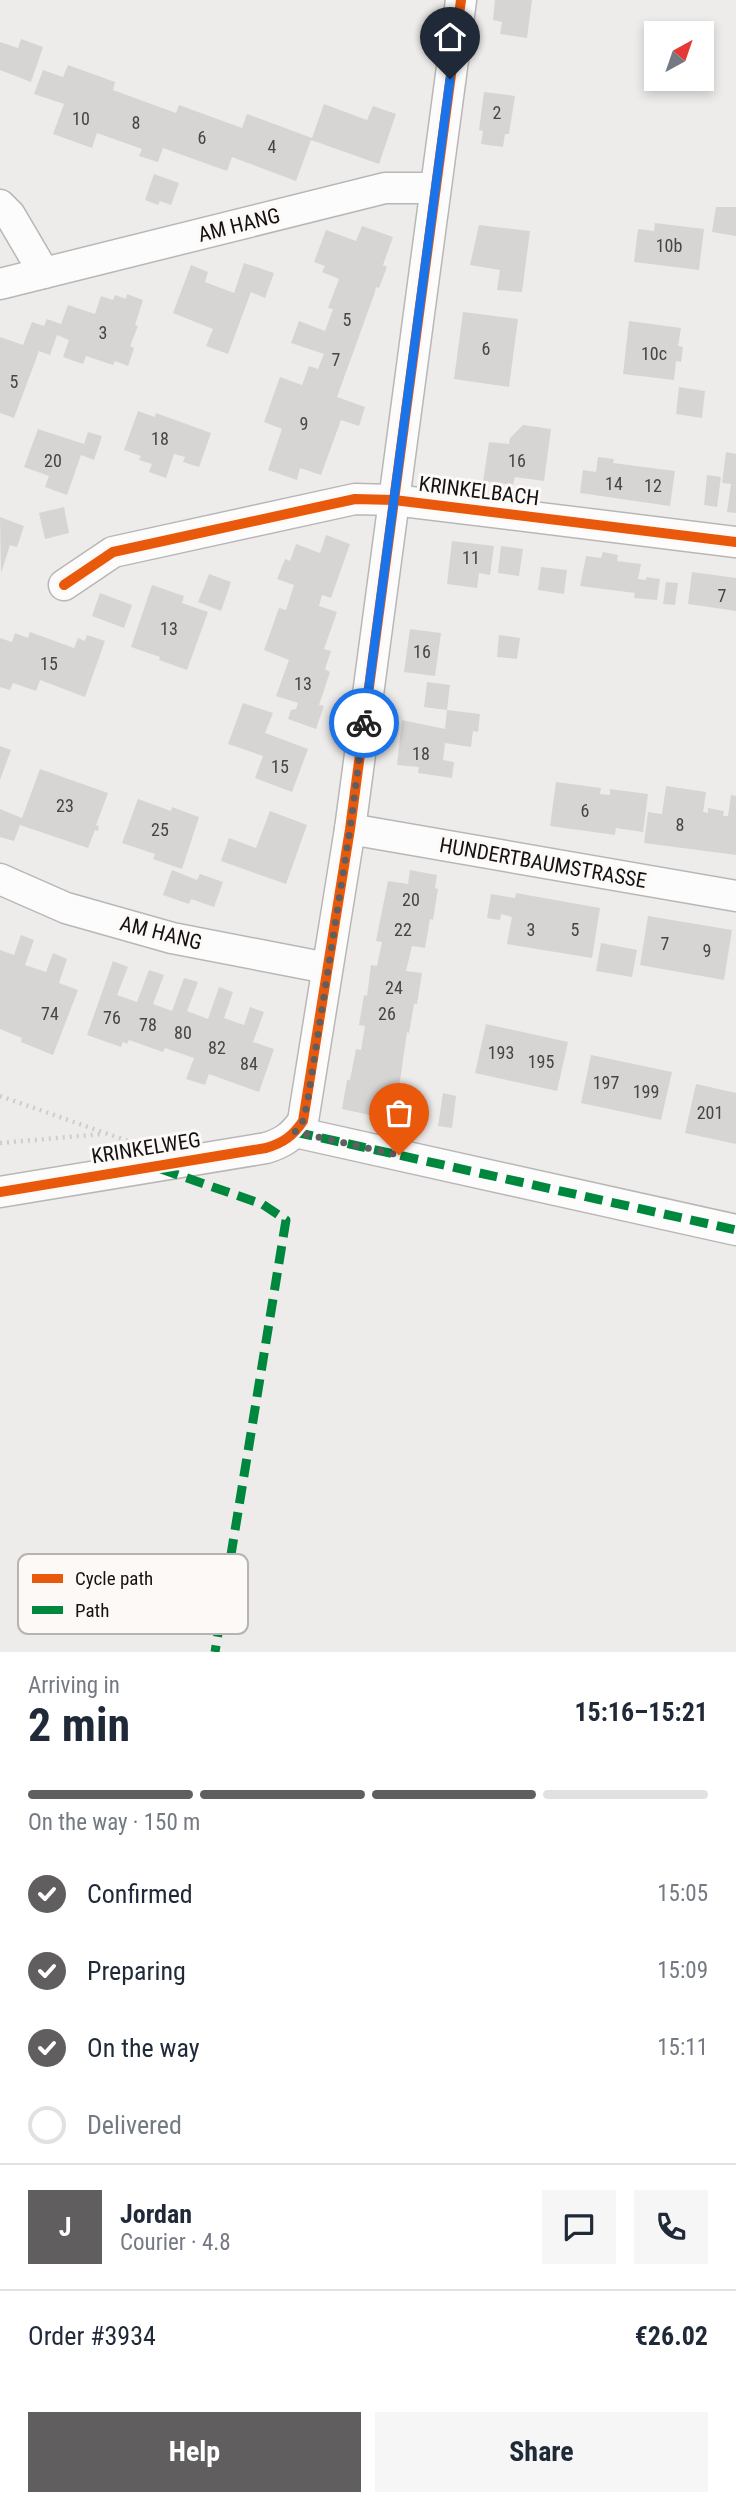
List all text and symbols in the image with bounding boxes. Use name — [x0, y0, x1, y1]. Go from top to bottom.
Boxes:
pin — [420, 7, 480, 79]
icon: home — [431, 18, 469, 56]
north arrow — [644, 21, 714, 91]
map controls — [644, 21, 714, 91]
house number: 2 — [493, 102, 502, 123]
house number: 10 — [72, 108, 90, 129]
house number: 8 — [132, 112, 140, 133]
house number: 6 — [198, 127, 206, 148]
house number: 4 — [268, 136, 277, 157]
street label: AM HANG — [196, 203, 282, 247]
house number: 10b — [656, 235, 682, 256]
house number: 5 — [343, 309, 352, 330]
house number: 3 — [99, 322, 107, 343]
house number: 6 — [482, 338, 490, 359]
house number: 10c — [641, 343, 667, 364]
house number: 7 — [332, 349, 341, 370]
house number: 5 — [10, 371, 19, 392]
house number: 9 — [300, 413, 308, 434]
house number: 18 — [151, 428, 169, 449]
house number: 20 — [44, 450, 62, 471]
house number: 16 — [508, 450, 526, 471]
street label: KRINKELBACH — [417, 472, 541, 510]
house number: 14 — [605, 473, 623, 494]
house number: 12 — [644, 475, 662, 496]
house number: 11 — [462, 547, 480, 568]
house number: 7 — [718, 585, 727, 606]
house number: 13 — [160, 618, 178, 639]
house number: 16 — [413, 641, 431, 662]
house number: 15 — [40, 653, 58, 674]
house number: 13 — [294, 673, 312, 694]
courier — [329, 688, 399, 758]
icon: bike — [345, 704, 383, 742]
house number: 18 — [412, 743, 430, 764]
house number: 15 — [271, 756, 289, 777]
house number: 23 — [56, 795, 74, 816]
house number: 6 — [581, 800, 589, 821]
house number: 8 — [676, 814, 684, 835]
house number: 25 — [151, 819, 169, 840]
street label: HUNDERTBAUMSTRASSE — [438, 833, 648, 893]
house number: 20 — [402, 889, 420, 910]
street label: AM HANG — [118, 911, 204, 955]
house number: 22 — [394, 919, 412, 940]
house number: 3 — [527, 919, 535, 940]
house number: 5 — [571, 919, 580, 940]
house number: 7 — [661, 933, 670, 954]
house number: 9 — [703, 940, 711, 961]
house number: 24 — [385, 977, 403, 998]
house number: 74 — [41, 1003, 59, 1024]
house number: 26 — [378, 1003, 396, 1024]
house number: 76 — [103, 1007, 121, 1028]
house number: 78 — [139, 1014, 157, 1035]
house number: 80 — [174, 1022, 192, 1043]
house number: 82 — [208, 1037, 226, 1058]
house number: 193 — [488, 1042, 514, 1063]
house number: 195 — [528, 1051, 554, 1072]
house number: 84 — [240, 1053, 258, 1074]
house number: 197 — [593, 1072, 619, 1093]
house number: 199 — [633, 1081, 659, 1102]
pin — [369, 1083, 429, 1155]
icon: bag — [380, 1094, 418, 1132]
house number: 201 — [697, 1102, 723, 1123]
street label: KRINKELWEG — [90, 1128, 202, 1168]
legend — [18, 1554, 248, 1634]
text: Cycle path — [75, 1567, 153, 1590]
text: Path — [75, 1599, 109, 1622]
text: Arriving in — [28, 1672, 120, 1699]
text: 15:16–15:21 — [574, 1697, 708, 1727]
text: 2 min — [28, 1698, 130, 1752]
text: On the way · 150 m — [28, 1809, 200, 1836]
icon: check — [28, 1875, 66, 1913]
text: Confirmed — [87, 1879, 193, 1909]
text: 15:05 — [657, 1880, 708, 1907]
icon: check — [28, 1952, 66, 1990]
text: Preparing — [87, 1956, 186, 1986]
text: 15:09 — [657, 1957, 708, 1984]
icon: check — [28, 2029, 66, 2067]
text: On the way — [87, 2033, 200, 2063]
text: 15:11 — [657, 2034, 708, 2061]
text: Delivered — [87, 2110, 182, 2140]
button: chat — [542, 2190, 616, 2264]
button: phone — [634, 2190, 708, 2264]
text: Jordan — [120, 2199, 192, 2229]
text: J — [59, 2212, 71, 2242]
text: Courier · 4.8 — [120, 2229, 231, 2256]
text: Order #3934 — [28, 2321, 156, 2351]
text: €26.02 — [635, 2321, 708, 2351]
button: Help — [28, 2412, 361, 2492]
button: Share — [375, 2412, 708, 2492]

